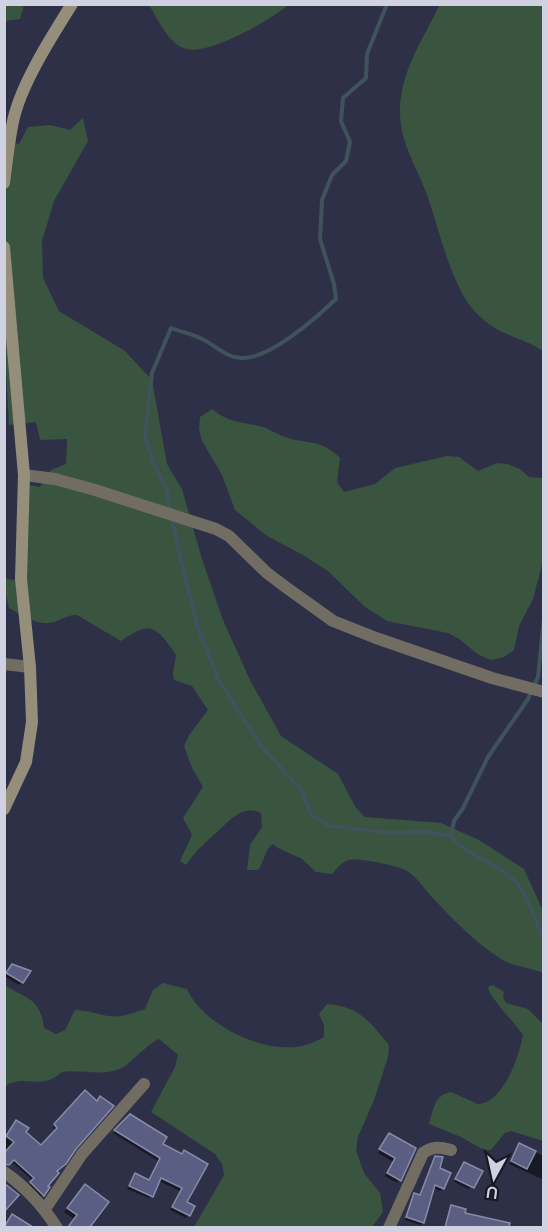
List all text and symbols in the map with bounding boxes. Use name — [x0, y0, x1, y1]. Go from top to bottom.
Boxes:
north arrow — [464, 1148, 524, 1208]
text: U — [485, 1183, 499, 1204]

